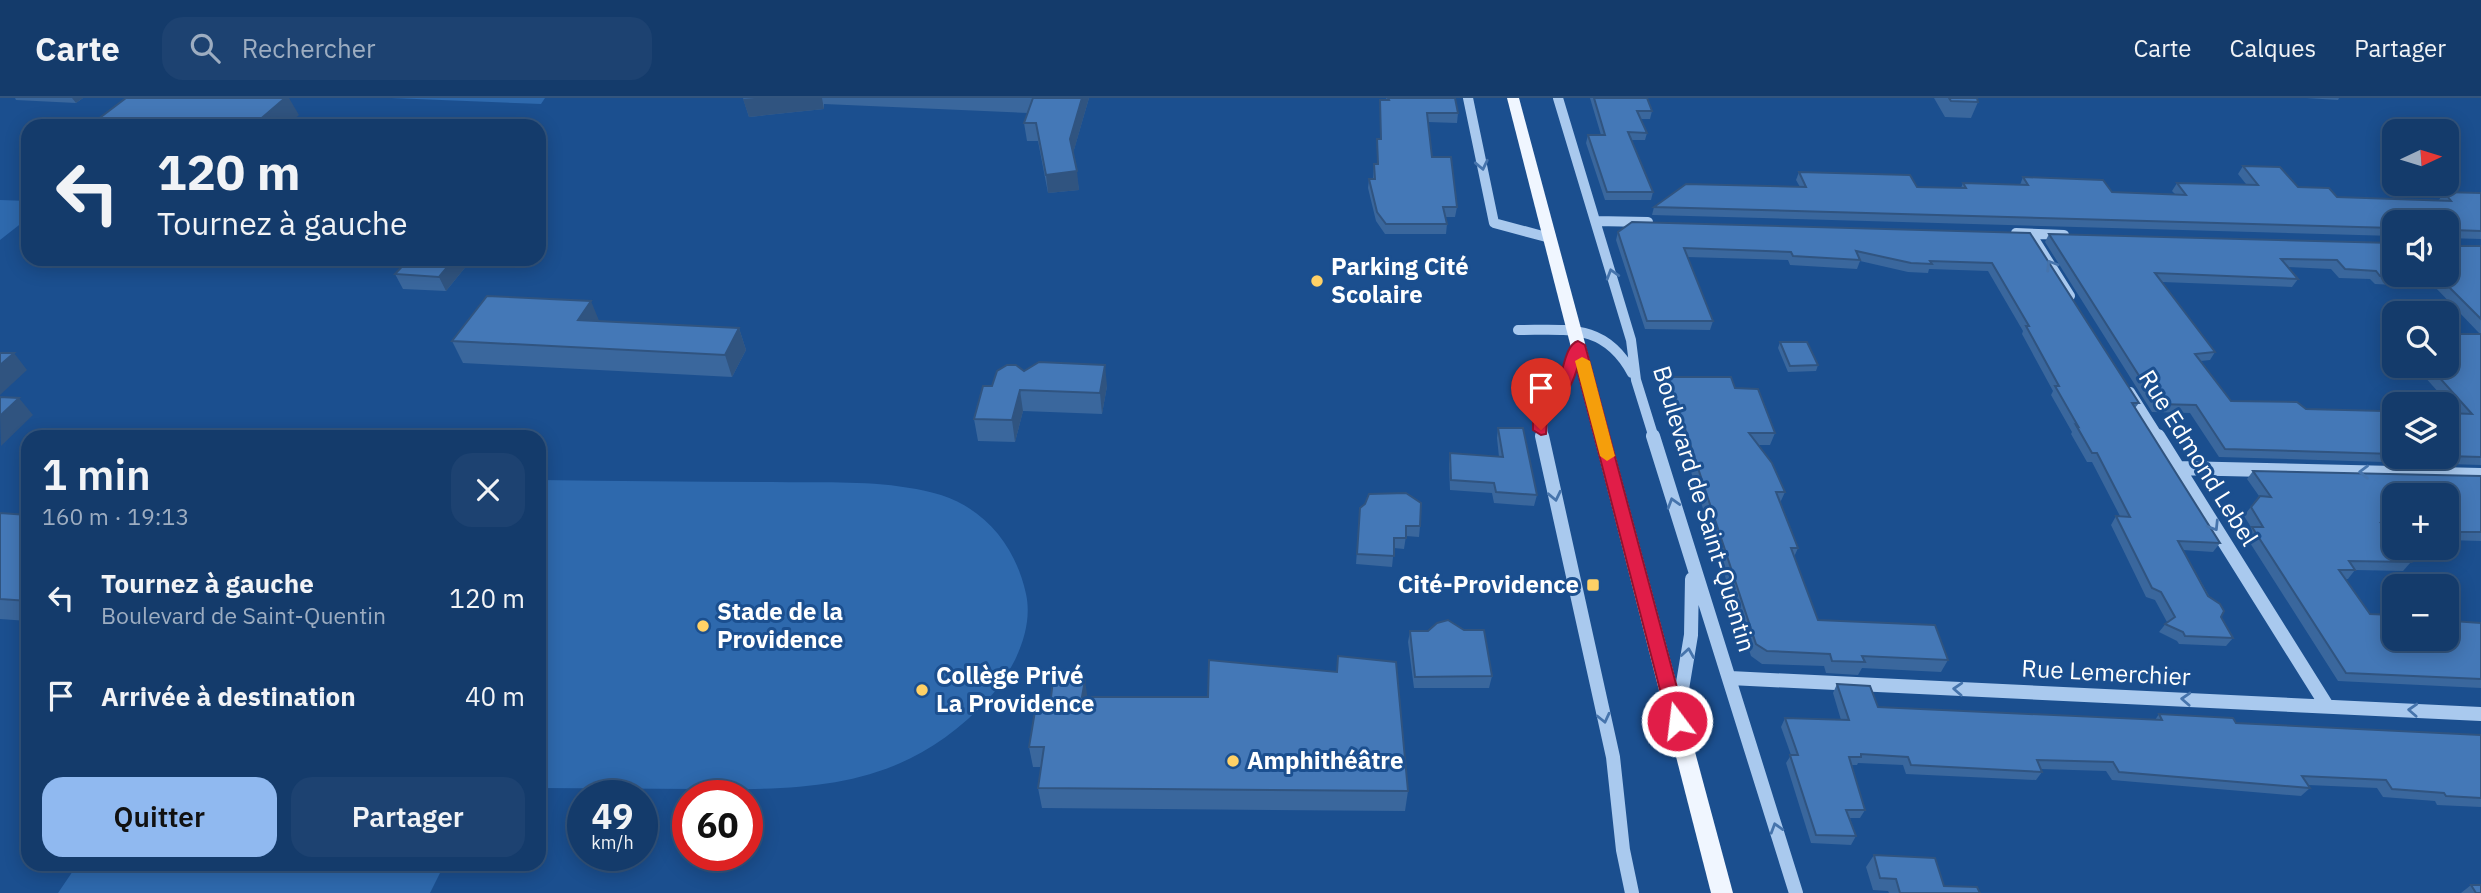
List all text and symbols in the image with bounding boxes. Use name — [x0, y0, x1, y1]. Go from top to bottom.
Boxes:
search box — [162, 17, 652, 80]
text: Carte — [35, 27, 120, 70]
icon: search — [186, 29, 224, 67]
text: Rechercher — [242, 31, 376, 65]
text: Carte — [2133, 32, 2192, 64]
text: Calques — [2230, 32, 2316, 64]
text: Partager — [2354, 32, 2446, 64]
north arrow — [2382, 119, 2459, 196]
map controls — [2382, 119, 2459, 651]
text: 120 m — [157, 140, 301, 203]
icon: left — [42, 147, 133, 238]
one-way arrow — [1474, 159, 1488, 171]
text: Tournez à gauche — [157, 202, 408, 244]
button: sound — [2382, 210, 2459, 287]
place label: Parking Cité Scolaire — [1331, 250, 1469, 310]
one-way arrow — [2046, 260, 2059, 273]
one-way arrow — [1606, 268, 1620, 281]
marker: Parking Cité Scolaire — [1309, 273, 1325, 289]
button: search — [2382, 301, 2459, 378]
pin — [1511, 358, 1571, 430]
street label: Boulevard de Saint-Quentin — [1646, 362, 1764, 656]
street label: Rue Edmond Lebel — [2132, 363, 2266, 551]
icon: arrive — [1522, 369, 1560, 407]
button: layers — [2382, 392, 2459, 469]
text: 1 min — [42, 447, 151, 502]
button: close — [451, 453, 525, 527]
one-way arrow — [2358, 465, 2369, 480]
button: + — [2382, 483, 2459, 560]
one-way arrow — [1546, 490, 1561, 502]
one-way arrow — [1667, 497, 1682, 509]
text: 160 m · 19:13 — [42, 501, 189, 531]
one-way arrow — [2206, 519, 2219, 532]
text: Tournez à gauche — [101, 566, 314, 600]
place label: Cité-Providence — [1398, 568, 1579, 600]
button: − — [2382, 574, 2459, 651]
marker: Cité-Providence — [1585, 577, 1601, 593]
icon: left — [42, 579, 80, 617]
text: 120 m — [449, 581, 525, 615]
place label: Stade de la Providence — [717, 595, 843, 655]
text: Boulevard de Saint-Quentin — [101, 600, 386, 630]
marker: Stade de la Providence — [695, 618, 711, 634]
one-way arrow — [1680, 647, 1695, 659]
street label: Rue Lemerchier — [2021, 652, 2192, 692]
place label: Collège Privé La Providence — [936, 659, 1095, 719]
icon: arrive — [42, 677, 80, 715]
text: Arrivée à destination — [101, 679, 356, 713]
text: 40 m — [465, 679, 525, 713]
marker: Collège Privé La Providence — [914, 682, 930, 698]
one-way arrow — [1953, 682, 1964, 697]
position arrow — [1640, 684, 1714, 758]
one-way arrow — [2180, 692, 2191, 707]
one-way arrow — [2407, 703, 2418, 718]
one-way arrow — [1596, 712, 1611, 724]
place label: Amphithéâtre — [1247, 744, 1403, 776]
marker: Amphithéâtre — [1225, 753, 1241, 769]
button: Quitter — [42, 777, 277, 857]
button: Partager — [291, 777, 525, 857]
speed limit sign: 60 — [672, 780, 763, 871]
text: 49 — [591, 793, 634, 839]
one-way arrow — [1769, 822, 1784, 834]
text: km/h — [591, 831, 634, 854]

